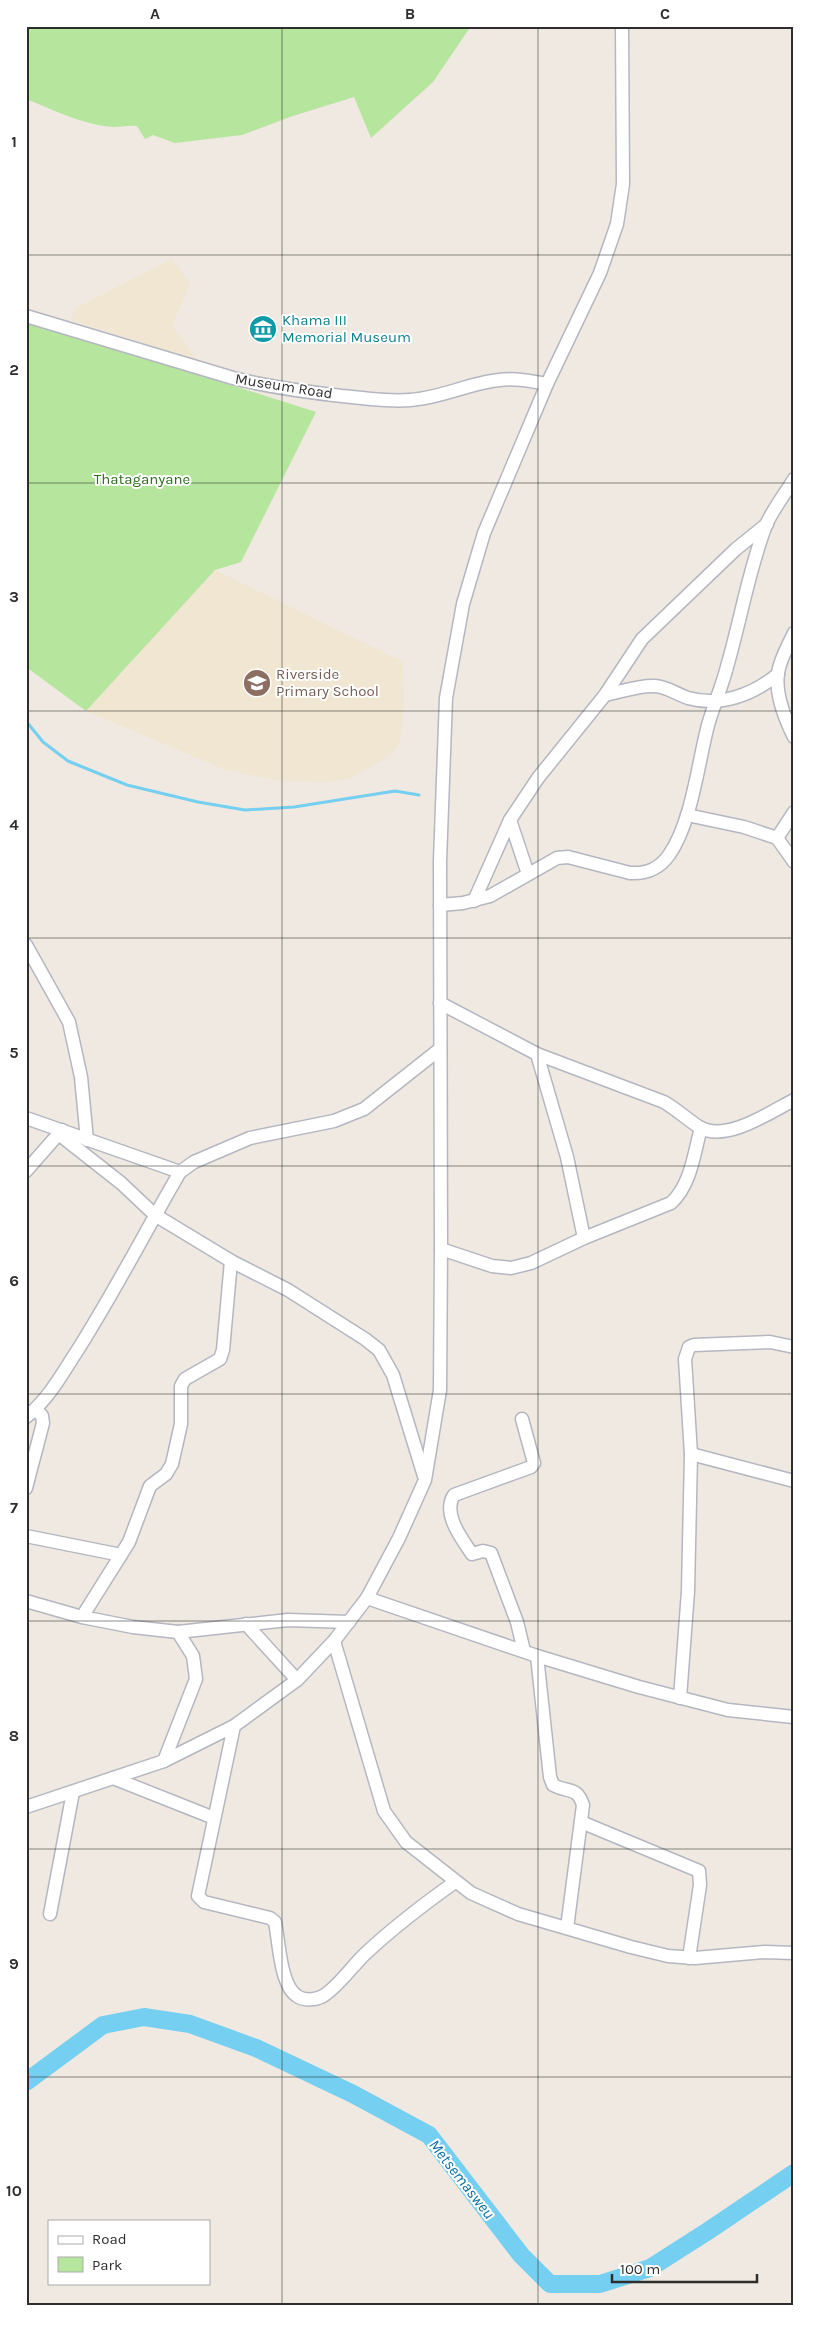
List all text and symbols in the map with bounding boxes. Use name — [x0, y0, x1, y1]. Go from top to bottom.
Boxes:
text: A — [150, 4, 160, 23]
text: B — [405, 4, 415, 23]
text: C — [660, 4, 670, 23]
text: 1 — [11, 132, 17, 151]
place label: Khama III Memorial Museum — [282, 311, 411, 346]
museum icon: Khama III Memorial Museum — [248, 314, 278, 344]
text: 2 — [9, 360, 19, 379]
street label: Museum Road — [234, 369, 334, 403]
park label: Thataganyane — [94, 470, 190, 488]
text: 3 — [9, 587, 19, 606]
place label: Riverside Primary School — [276, 665, 379, 700]
school or university icon: Riverside Primary School — [242, 668, 272, 698]
text: 4 — [9, 815, 19, 834]
text: 5 — [9, 1043, 19, 1062]
text: 6 — [9, 1271, 19, 1290]
text: 7 — [10, 1498, 18, 1517]
text: 8 — [9, 1726, 19, 1745]
text: 9 — [9, 1954, 19, 1973]
water label: Metsemasweu — [425, 2135, 499, 2223]
text: 10 — [6, 2181, 22, 2200]
legend — [48, 2220, 210, 2284]
text: Road — [92, 2230, 127, 2248]
scale bar — [612, 2252, 758, 2284]
text: Park — [92, 2256, 122, 2274]
text: 100 m — [620, 2260, 660, 2278]

